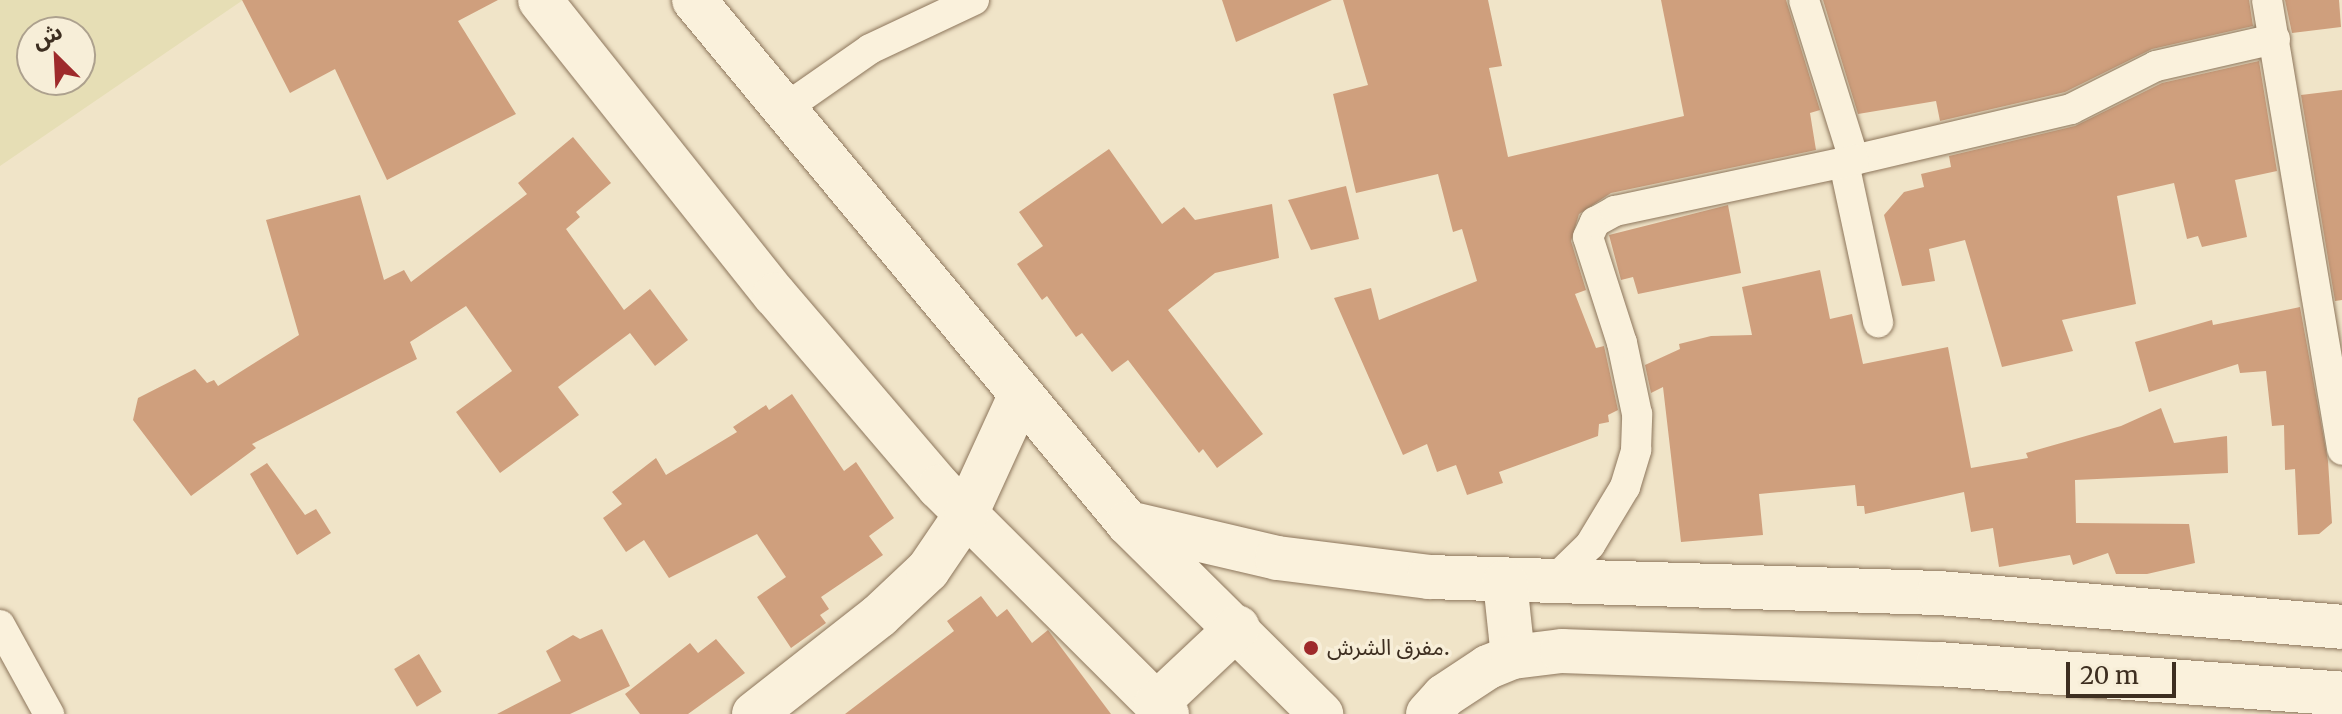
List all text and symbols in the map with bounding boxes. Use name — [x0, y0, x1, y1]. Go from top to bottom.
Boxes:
north arrow — [16, 16, 96, 96]
text: ش — [28, 17, 67, 55]
place label: مفرق الشرش. — [1327, 635, 1450, 661]
marker: مفرق الشرش. — [1302, 639, 1320, 657]
scale bar — [2070, 646, 2180, 696]
text: 20 m — [2080, 660, 2139, 691]

